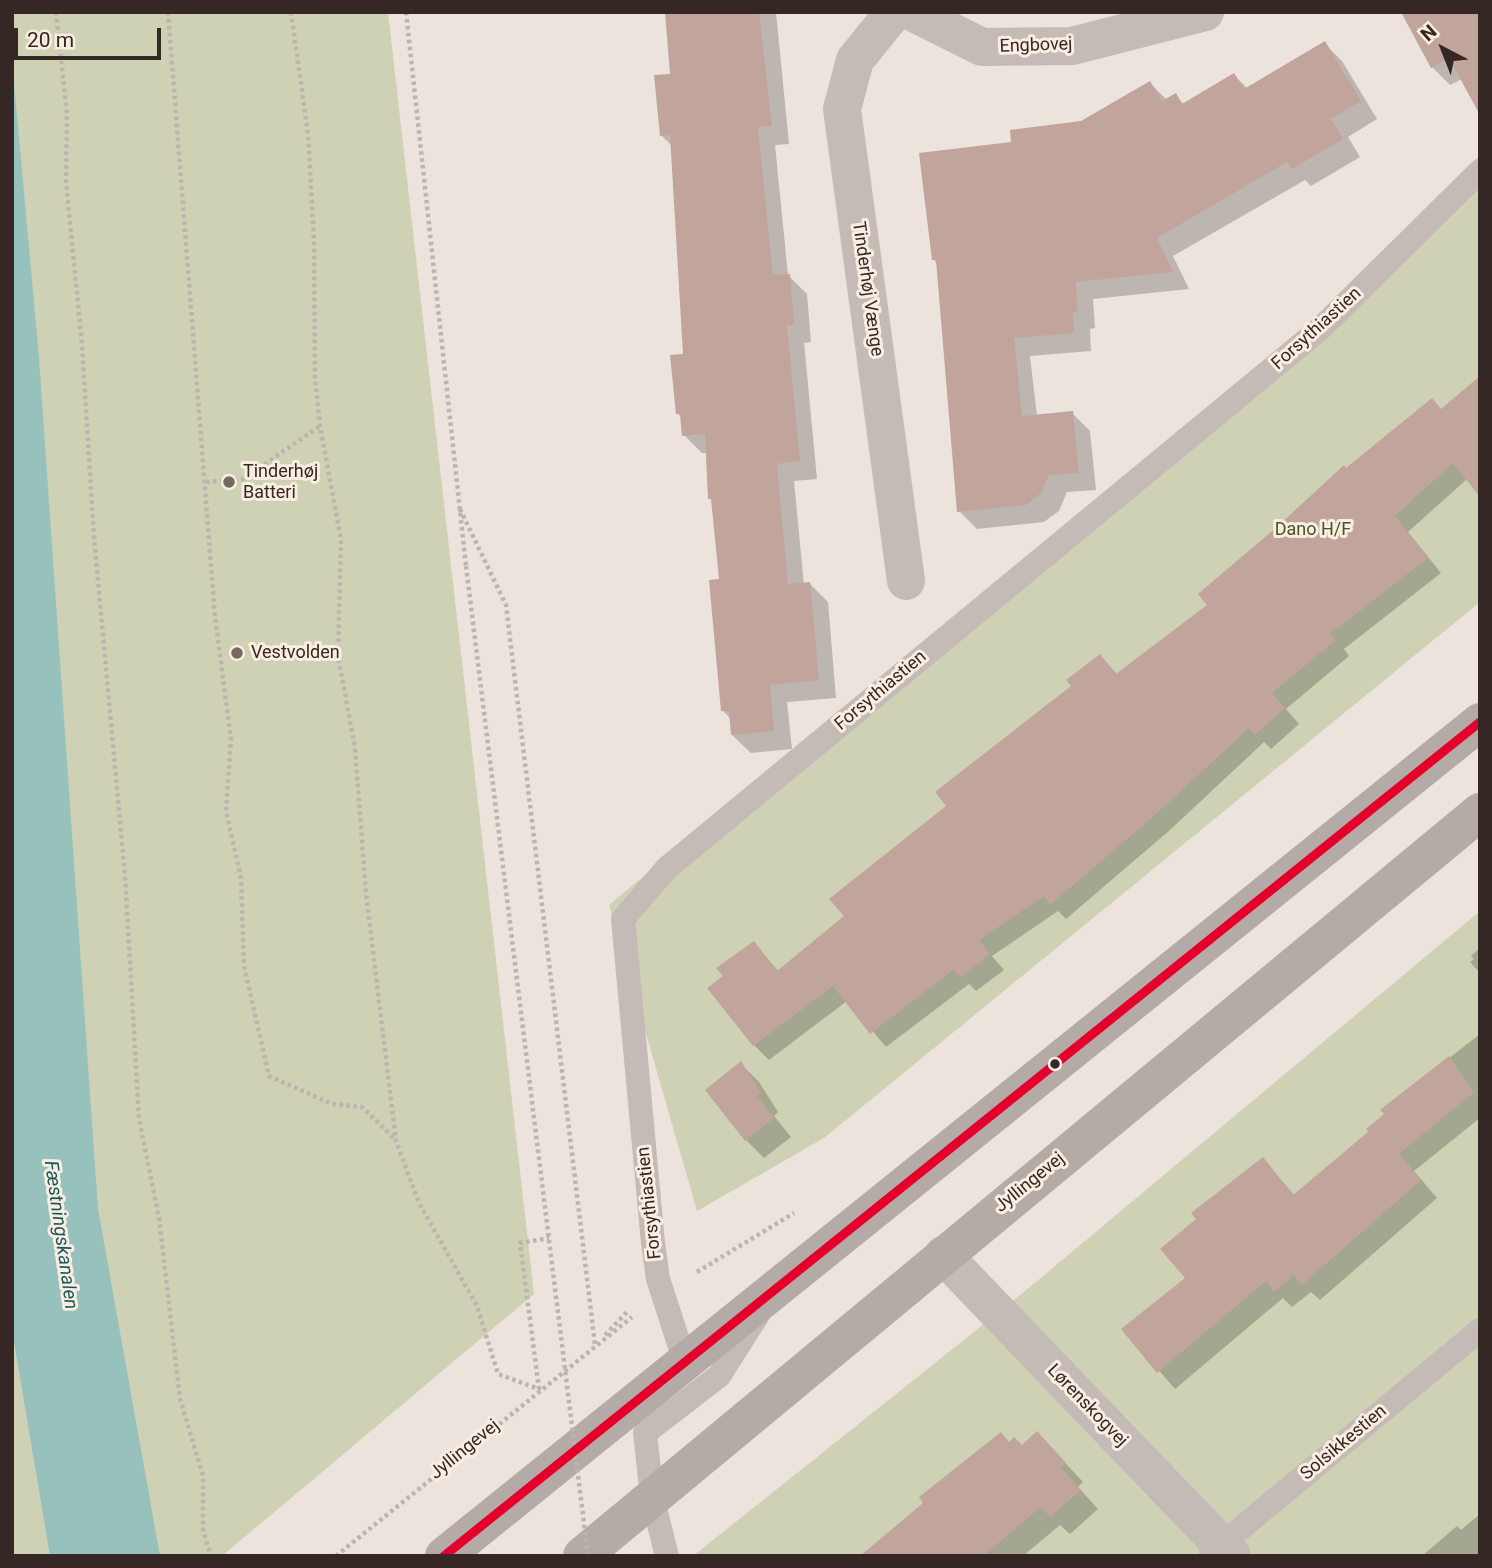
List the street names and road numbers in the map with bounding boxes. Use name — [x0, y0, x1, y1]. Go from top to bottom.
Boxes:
street label: Engbovej — [999, 34, 1073, 58]
street label: Tinderhøj Vænge — [847, 220, 887, 358]
street label: Forsythiastien — [1268, 283, 1366, 375]
street label: Forsythiastien — [831, 646, 931, 736]
street label: Forsythiastien — [633, 1146, 667, 1260]
street label: Jyllingevej — [991, 1148, 1069, 1218]
street label: Lørenskogvej — [1042, 1360, 1132, 1452]
street label: Solsikkestien — [1297, 1401, 1391, 1485]
street label: Jyllingevej — [426, 1415, 504, 1485]

